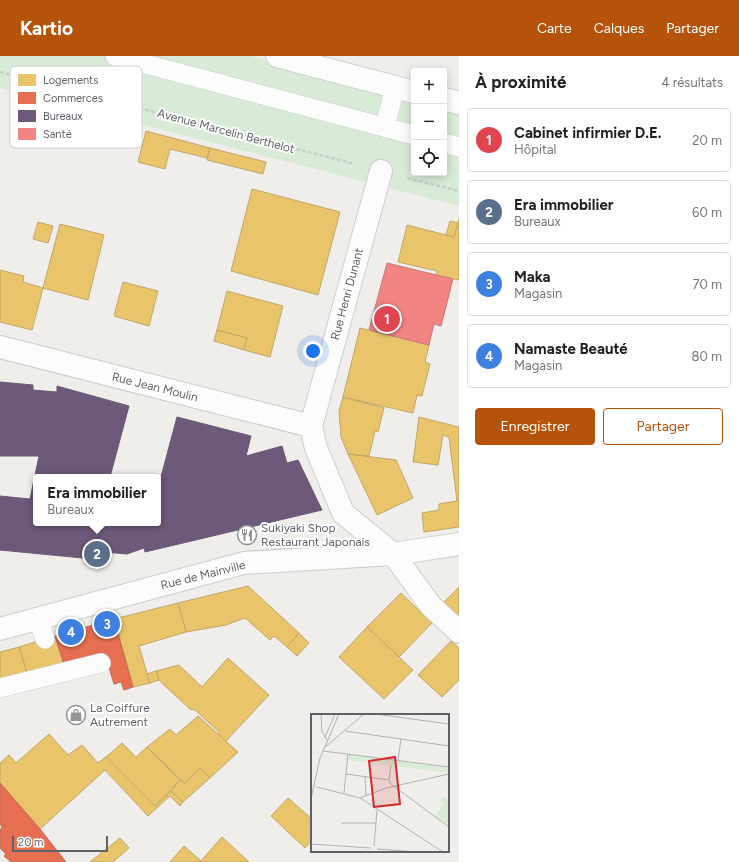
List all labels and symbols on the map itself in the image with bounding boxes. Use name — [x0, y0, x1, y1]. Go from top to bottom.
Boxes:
legend — [10, 66, 142, 148]
text: Logements — [43, 74, 98, 87]
text: Commerces — [43, 92, 103, 105]
street label: Avenue Marcelin Berthelot — [156, 106, 297, 156]
text: Bureaux — [43, 110, 83, 123]
text: Santé — [43, 128, 72, 141]
street label: Rue Henri Dunant — [328, 246, 366, 342]
pin: 1 — [374, 304, 400, 334]
your location — [303, 341, 323, 361]
street label: Rue Jean Moulin — [111, 370, 200, 405]
place label: Sukiyaki Shop Restaurant Japonais — [261, 521, 370, 549]
restaurant icon: Sukiyaki Shop Restaurant Japonais — [236, 524, 258, 546]
pin: 2 — [84, 539, 110, 569]
street label: Rue de Mainville — [159, 558, 247, 592]
pin: 3 — [94, 609, 120, 639]
pin: 4 — [58, 617, 84, 647]
place label: La Coiffure Autrement — [90, 701, 150, 729]
shop icon: La Coiffure Autrement — [65, 704, 87, 726]
inset map — [311, 714, 449, 852]
scale bar — [12, 834, 108, 853]

